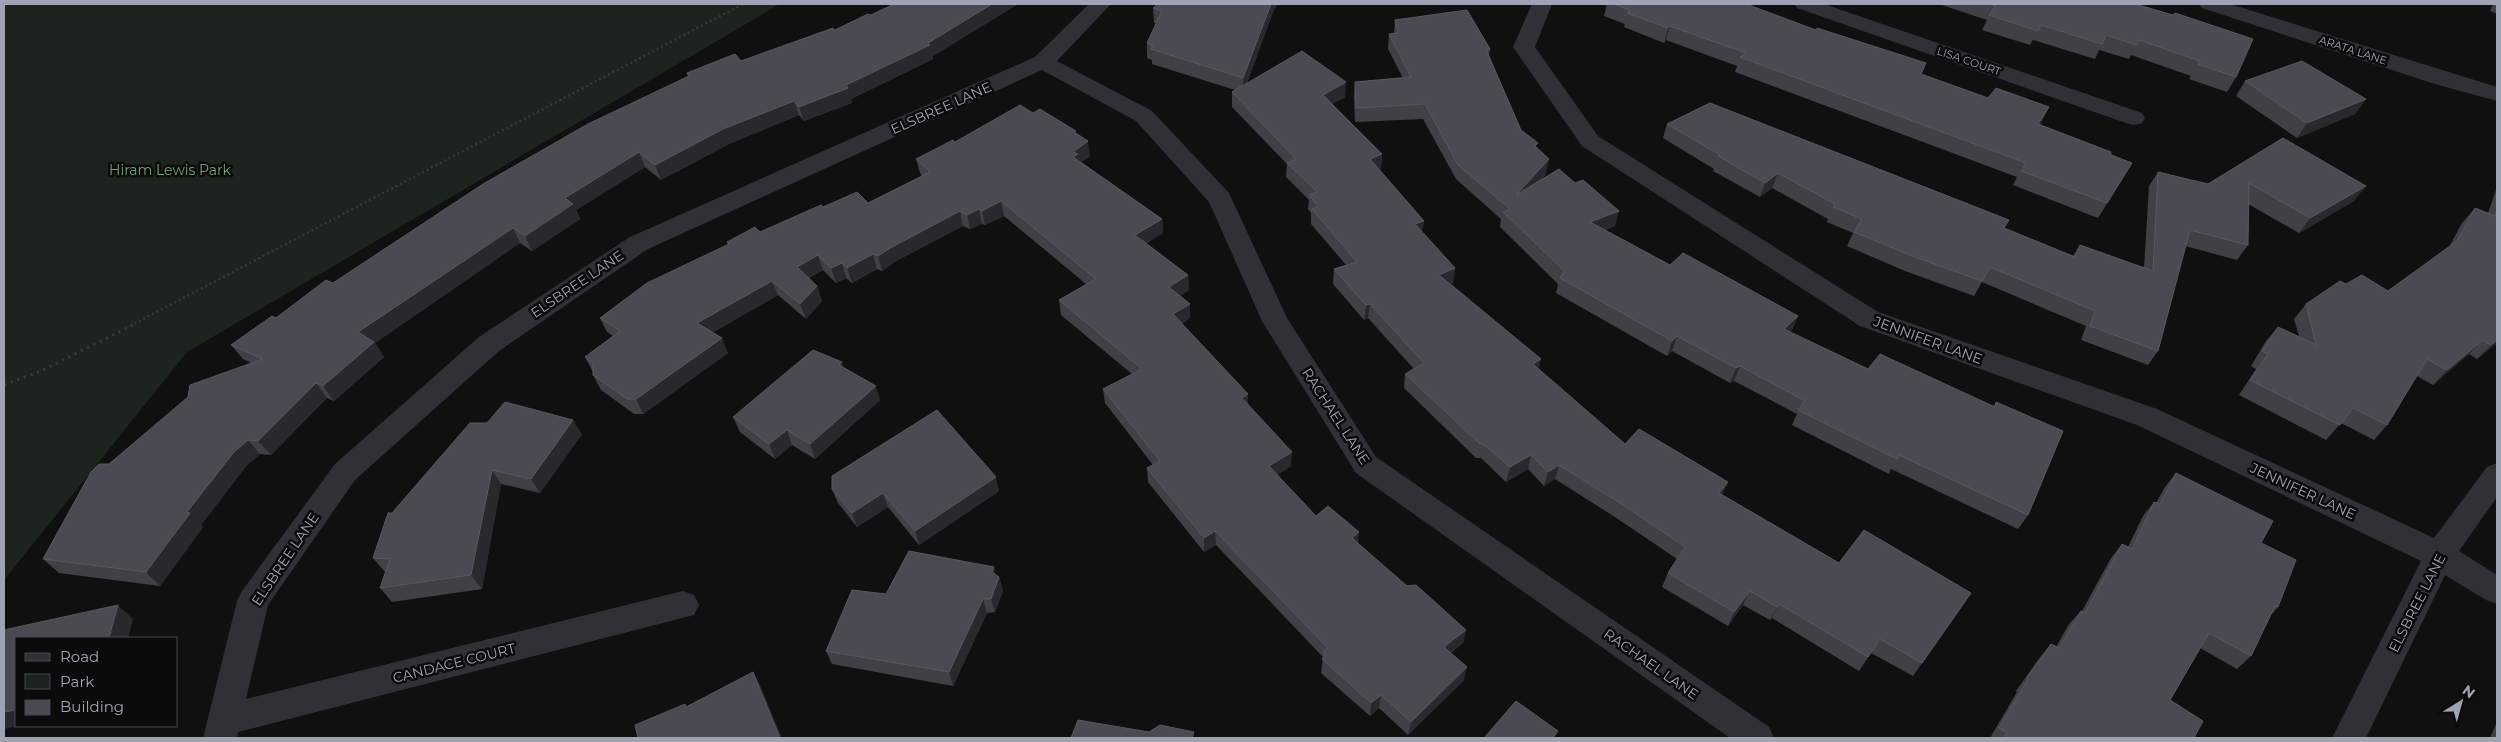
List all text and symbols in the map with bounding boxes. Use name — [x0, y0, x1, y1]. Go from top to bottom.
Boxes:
street label: ARATA LANE — [2317, 32, 2389, 68]
street label: LISA COURT — [1935, 43, 2004, 79]
street label: ELSBREE LANE — [888, 78, 994, 138]
park label: Hiram Lewis Park — [109, 161, 232, 179]
street label: ELSBREE LANE — [527, 246, 627, 322]
street label: JENNIFER LANE — [1870, 312, 1985, 368]
street label: RACHAEL LANE — [1298, 364, 1374, 468]
street label: JENNIFER LANE — [2246, 458, 2359, 523]
street label: ELSBREE LANE — [247, 509, 323, 609]
street label: ELSBREE LANE — [2384, 551, 2450, 655]
street label: RACHAEL LANE — [1600, 625, 1702, 703]
legend — [15, 637, 178, 727]
street label: CANDACE COURT — [391, 639, 517, 687]
text: Road — [60, 647, 99, 666]
text: Park — [60, 672, 94, 691]
north arrow — [2436, 677, 2486, 727]
text: N — [2459, 681, 2479, 702]
text: Building — [60, 697, 124, 716]

